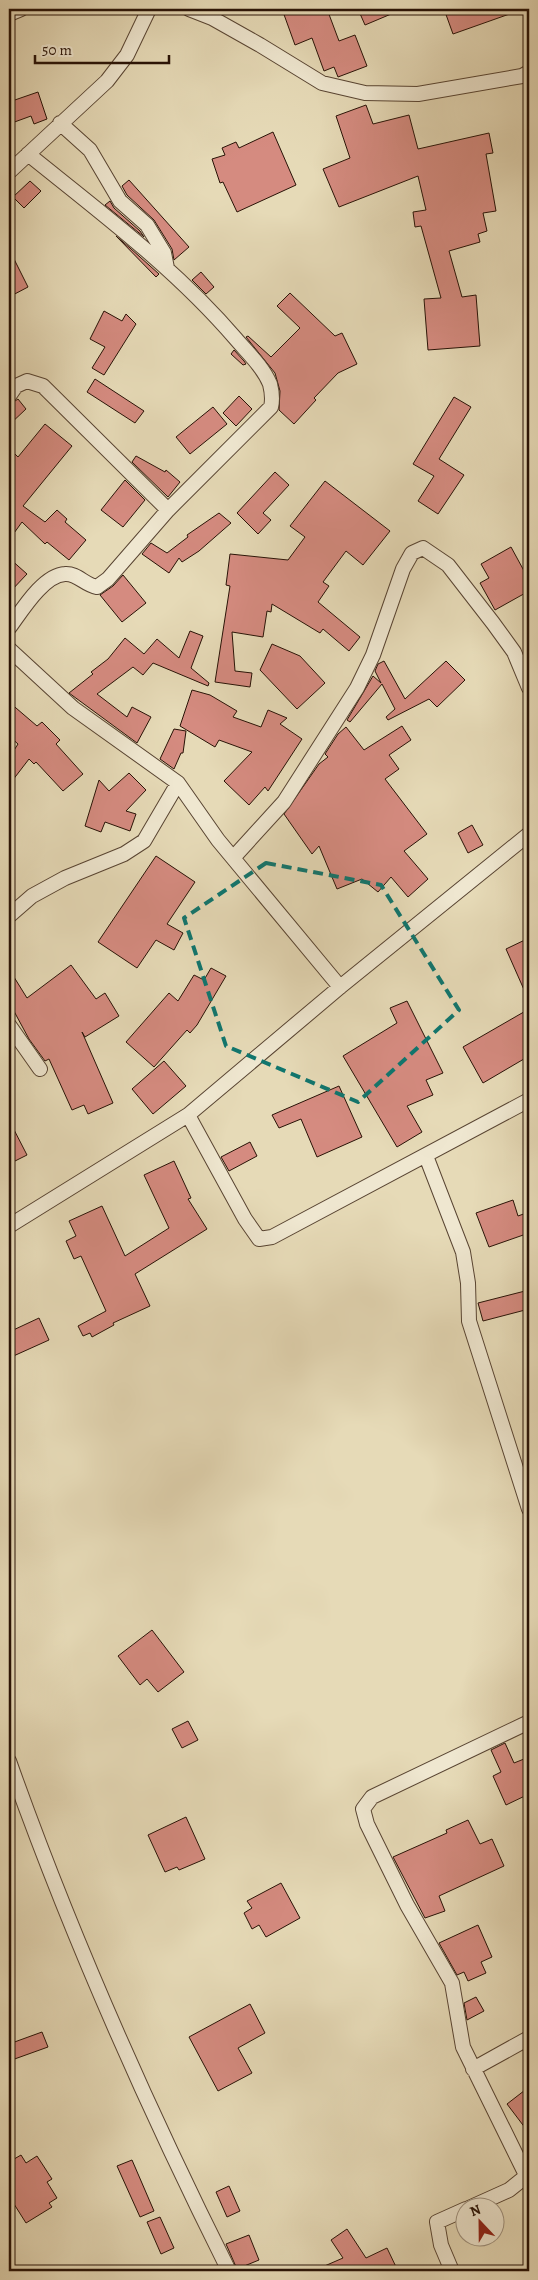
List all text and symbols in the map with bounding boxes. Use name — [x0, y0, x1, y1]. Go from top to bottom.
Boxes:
scale bar — [35, 32, 169, 64]
text: 50 m — [42, 40, 72, 60]
north arrow — [456, 2198, 506, 2248]
text: N — [467, 2200, 484, 2221]

